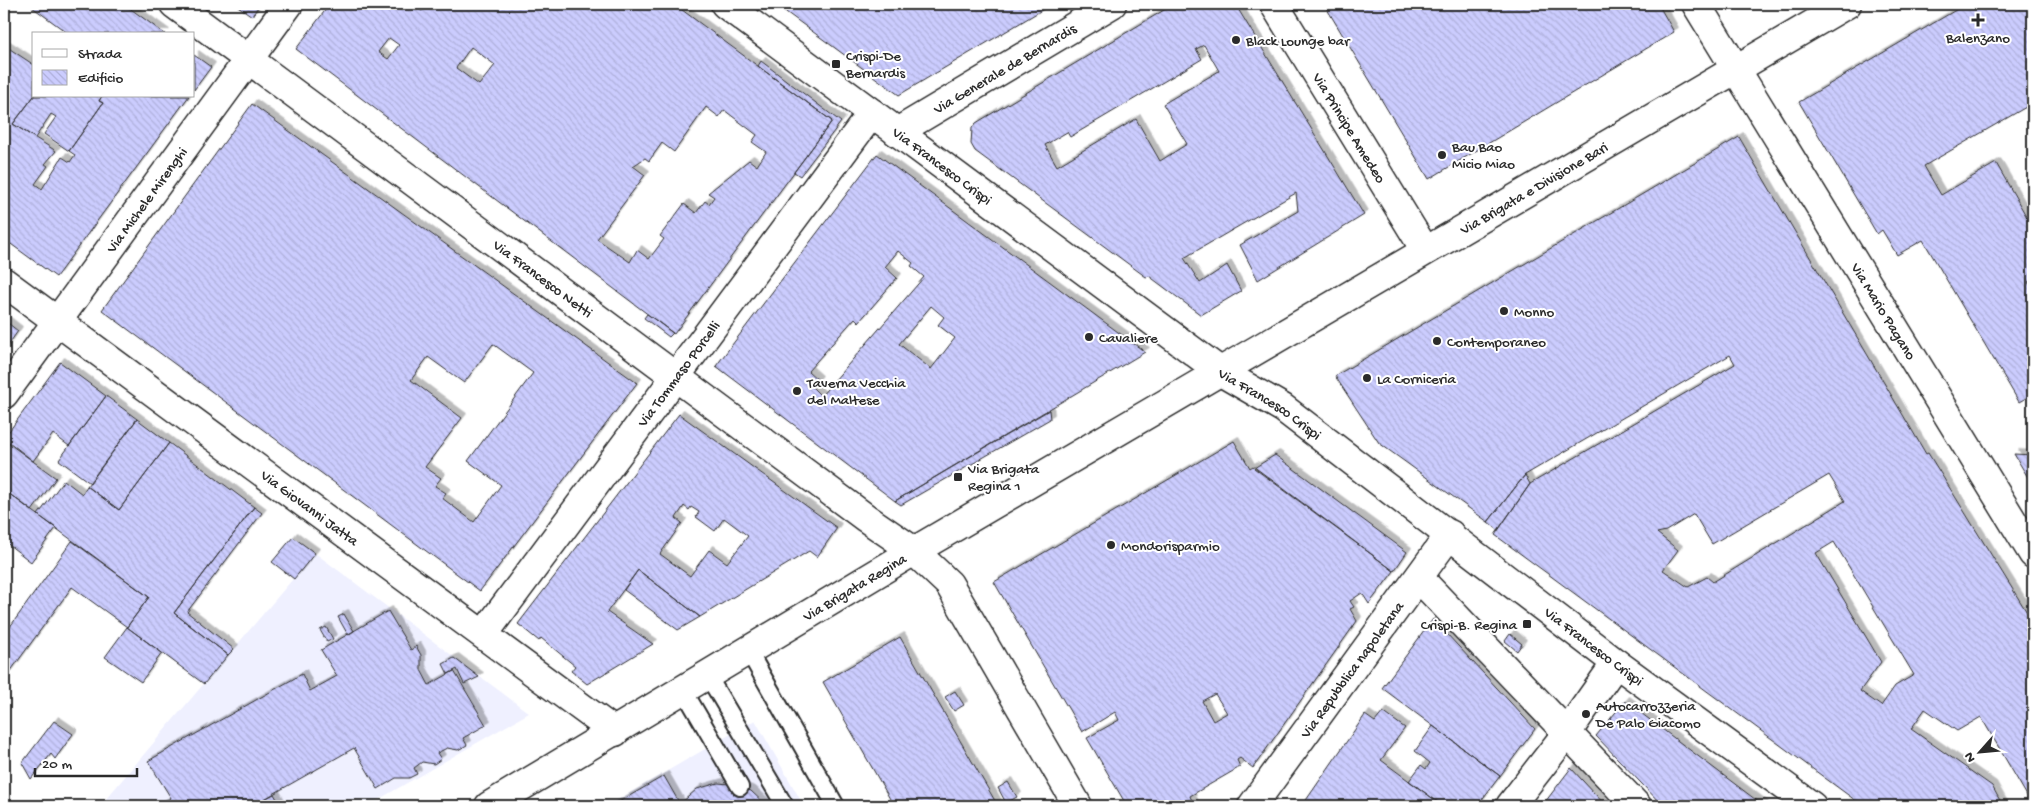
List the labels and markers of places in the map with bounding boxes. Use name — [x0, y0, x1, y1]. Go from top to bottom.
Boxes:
marker: Balenzano — [1972, 14, 1984, 26]
place label: Balenzano — [1945, 30, 2010, 48]
place label: Black Lounge bar — [1245, 33, 1351, 51]
marker: Black Lounge bar — [1230, 34, 1242, 46]
place label: Crispi-De Bernardis — [845, 48, 906, 83]
marker: Crispi-De Bernardis — [830, 58, 842, 70]
place label: Bau Bao Micio Miao — [1451, 139, 1515, 174]
marker: Bau Bao Micio Miao — [1436, 149, 1448, 161]
place label: Monno — [1514, 304, 1554, 322]
marker: Monno — [1498, 305, 1510, 317]
place label: Cavaliere — [1099, 330, 1158, 348]
marker: Cavaliere — [1083, 331, 1095, 343]
place label: Contemporaneo — [1447, 334, 1546, 352]
marker: Contemporaneo — [1431, 335, 1443, 347]
place label: La Corniceria — [1377, 371, 1456, 389]
marker: La Corniceria — [1361, 372, 1373, 384]
place label: Taverna Vecchia del Maltese — [806, 375, 906, 410]
marker: Taverna Vecchia del Maltese — [791, 385, 803, 397]
place label: Via Brigata Regina 1 — [967, 461, 1040, 496]
marker: Via Brigata Regina 1 — [952, 471, 964, 483]
place label: Mondorisparmio — [1121, 538, 1220, 556]
marker: Mondorisparmio — [1105, 539, 1117, 551]
place label: Crispi-B. Regina — [1421, 617, 1518, 635]
marker: Crispi-B. Regina — [1521, 618, 1533, 630]
place label: Autocarrozzeria De Palo Giacomo — [1595, 698, 1701, 733]
marker: Autocarrozzeria De Palo Giacomo — [1580, 708, 1592, 720]

